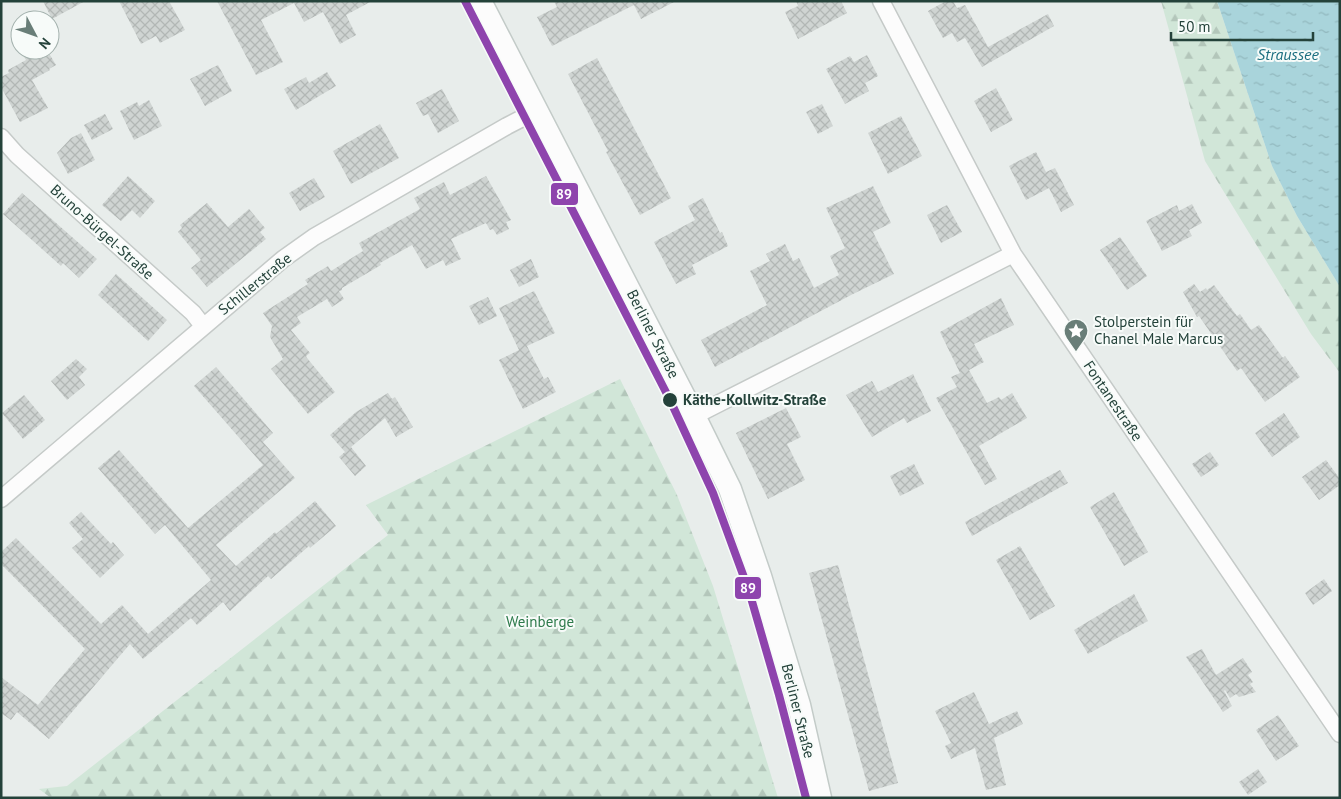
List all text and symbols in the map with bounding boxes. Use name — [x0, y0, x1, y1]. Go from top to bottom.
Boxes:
north arrow — [10, 10, 60, 60]
scale bar — [1171, 10, 1314, 42]
text: 50 m — [1178, 17, 1211, 36]
text: N — [35, 34, 55, 53]
water label: Straussee — [1257, 44, 1320, 64]
street label: Bruno-Bürgel-Straße — [47, 180, 158, 283]
line badge: 89 — [550, 182, 579, 206]
text: 89 — [556, 185, 572, 203]
street label: Schillerstraße — [214, 248, 295, 319]
street label: Berliner Straße — [623, 286, 684, 381]
place label: Stolperstein für Chanel Male Marcus — [1094, 312, 1223, 348]
place icon: Stolperstein für Chanel Male Marcus — [1063, 318, 1089, 352]
street label: Fontanestraße — [1080, 357, 1147, 444]
place label: Käthe-Kollwitz-Straße — [683, 390, 827, 409]
marker: Käthe-Kollwitz-Straße — [661, 391, 679, 409]
line badge: 89 — [734, 576, 762, 600]
text: 89 — [740, 579, 756, 597]
park label: Weinberge — [506, 612, 574, 631]
street label: Berliner Straße — [778, 662, 819, 760]

